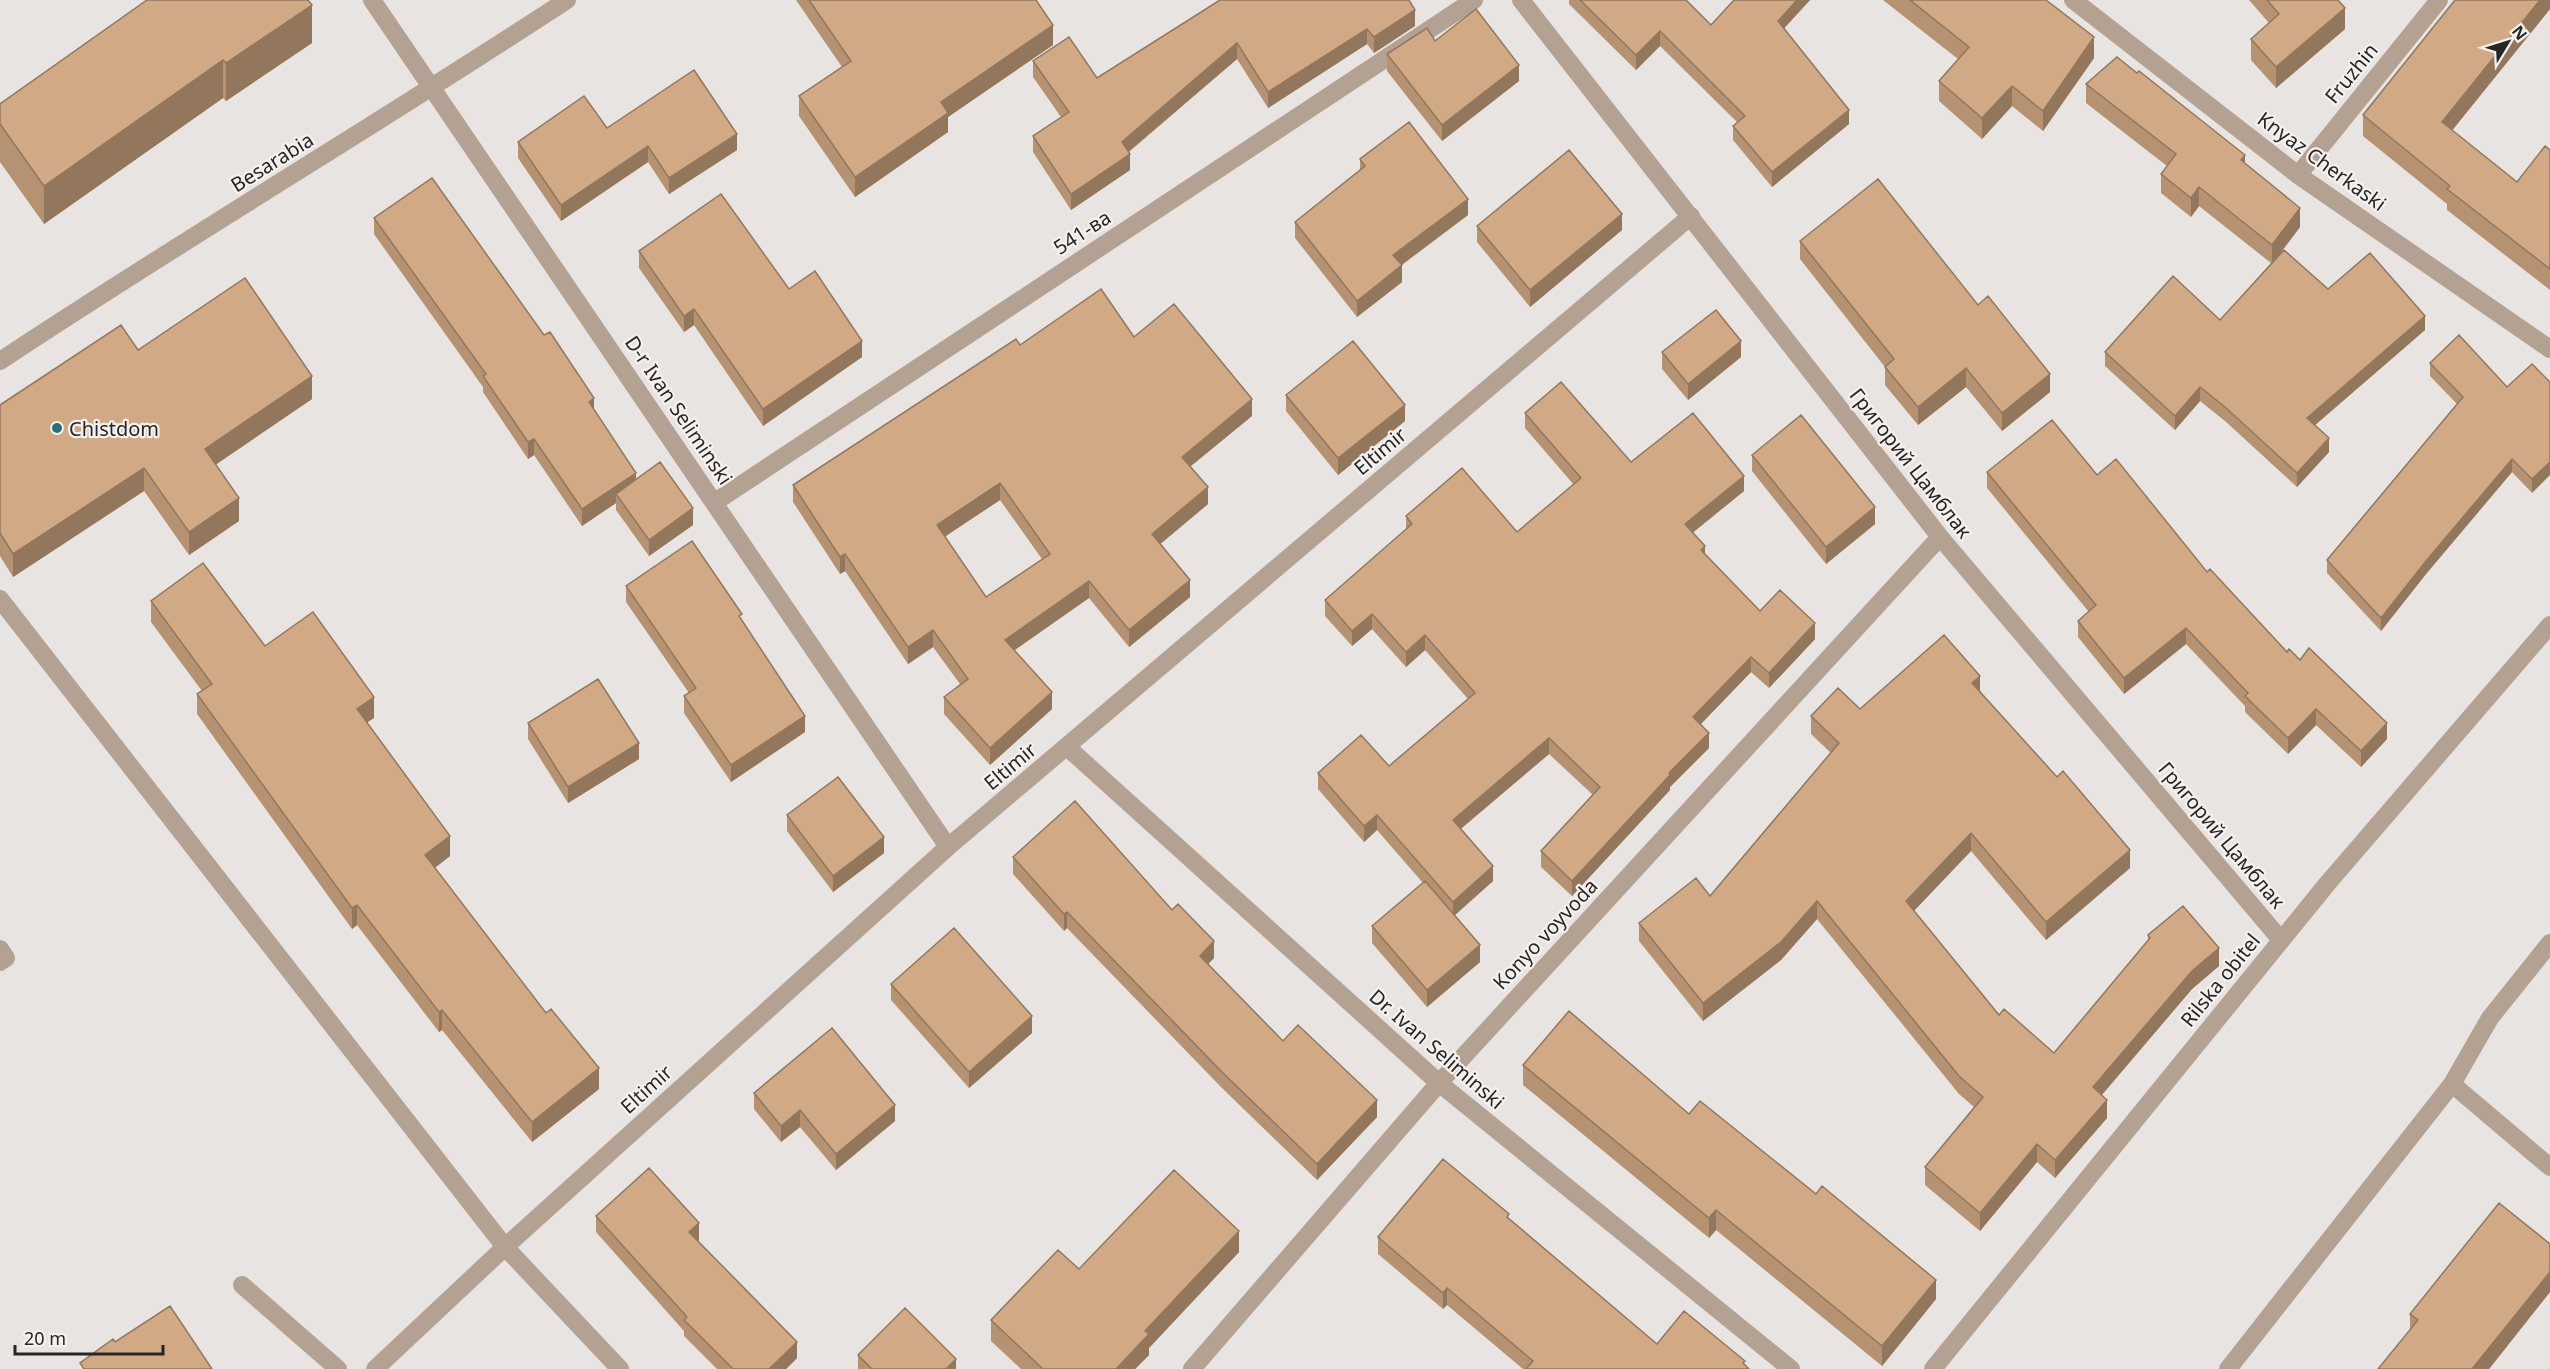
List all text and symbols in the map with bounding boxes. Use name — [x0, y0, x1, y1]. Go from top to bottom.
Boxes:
north arrow — [2478, 12, 2538, 72]
text: N — [2507, 21, 2532, 45]
street label: Fruzhin — [2318, 37, 2384, 109]
street label: Knyaz Cherkaski — [2252, 105, 2392, 217]
street label: Besarabia — [225, 126, 319, 198]
street label: 541-ва — [1048, 203, 1116, 261]
street label: D-r Ivan Seliminski — [619, 330, 739, 490]
street label: Григорий Цамблак — [1844, 382, 1978, 544]
place label: Chistdom — [69, 415, 159, 442]
marker: Chistdom — [50, 421, 64, 435]
street label: Eltimir — [1348, 421, 1412, 481]
street label: Eltimir — [978, 736, 1042, 796]
street label: Григорий Цамблак — [2153, 756, 2292, 914]
street label: Konyo voyvoda — [1487, 873, 1603, 995]
street label: Rilska obitel — [2174, 928, 2266, 1032]
street label: Dr. Ivan Seliminski — [1364, 983, 1510, 1115]
street label: Eltimir — [614, 1059, 678, 1119]
scale bar — [15, 1318, 164, 1356]
text: 20 m — [24, 1326, 66, 1350]

